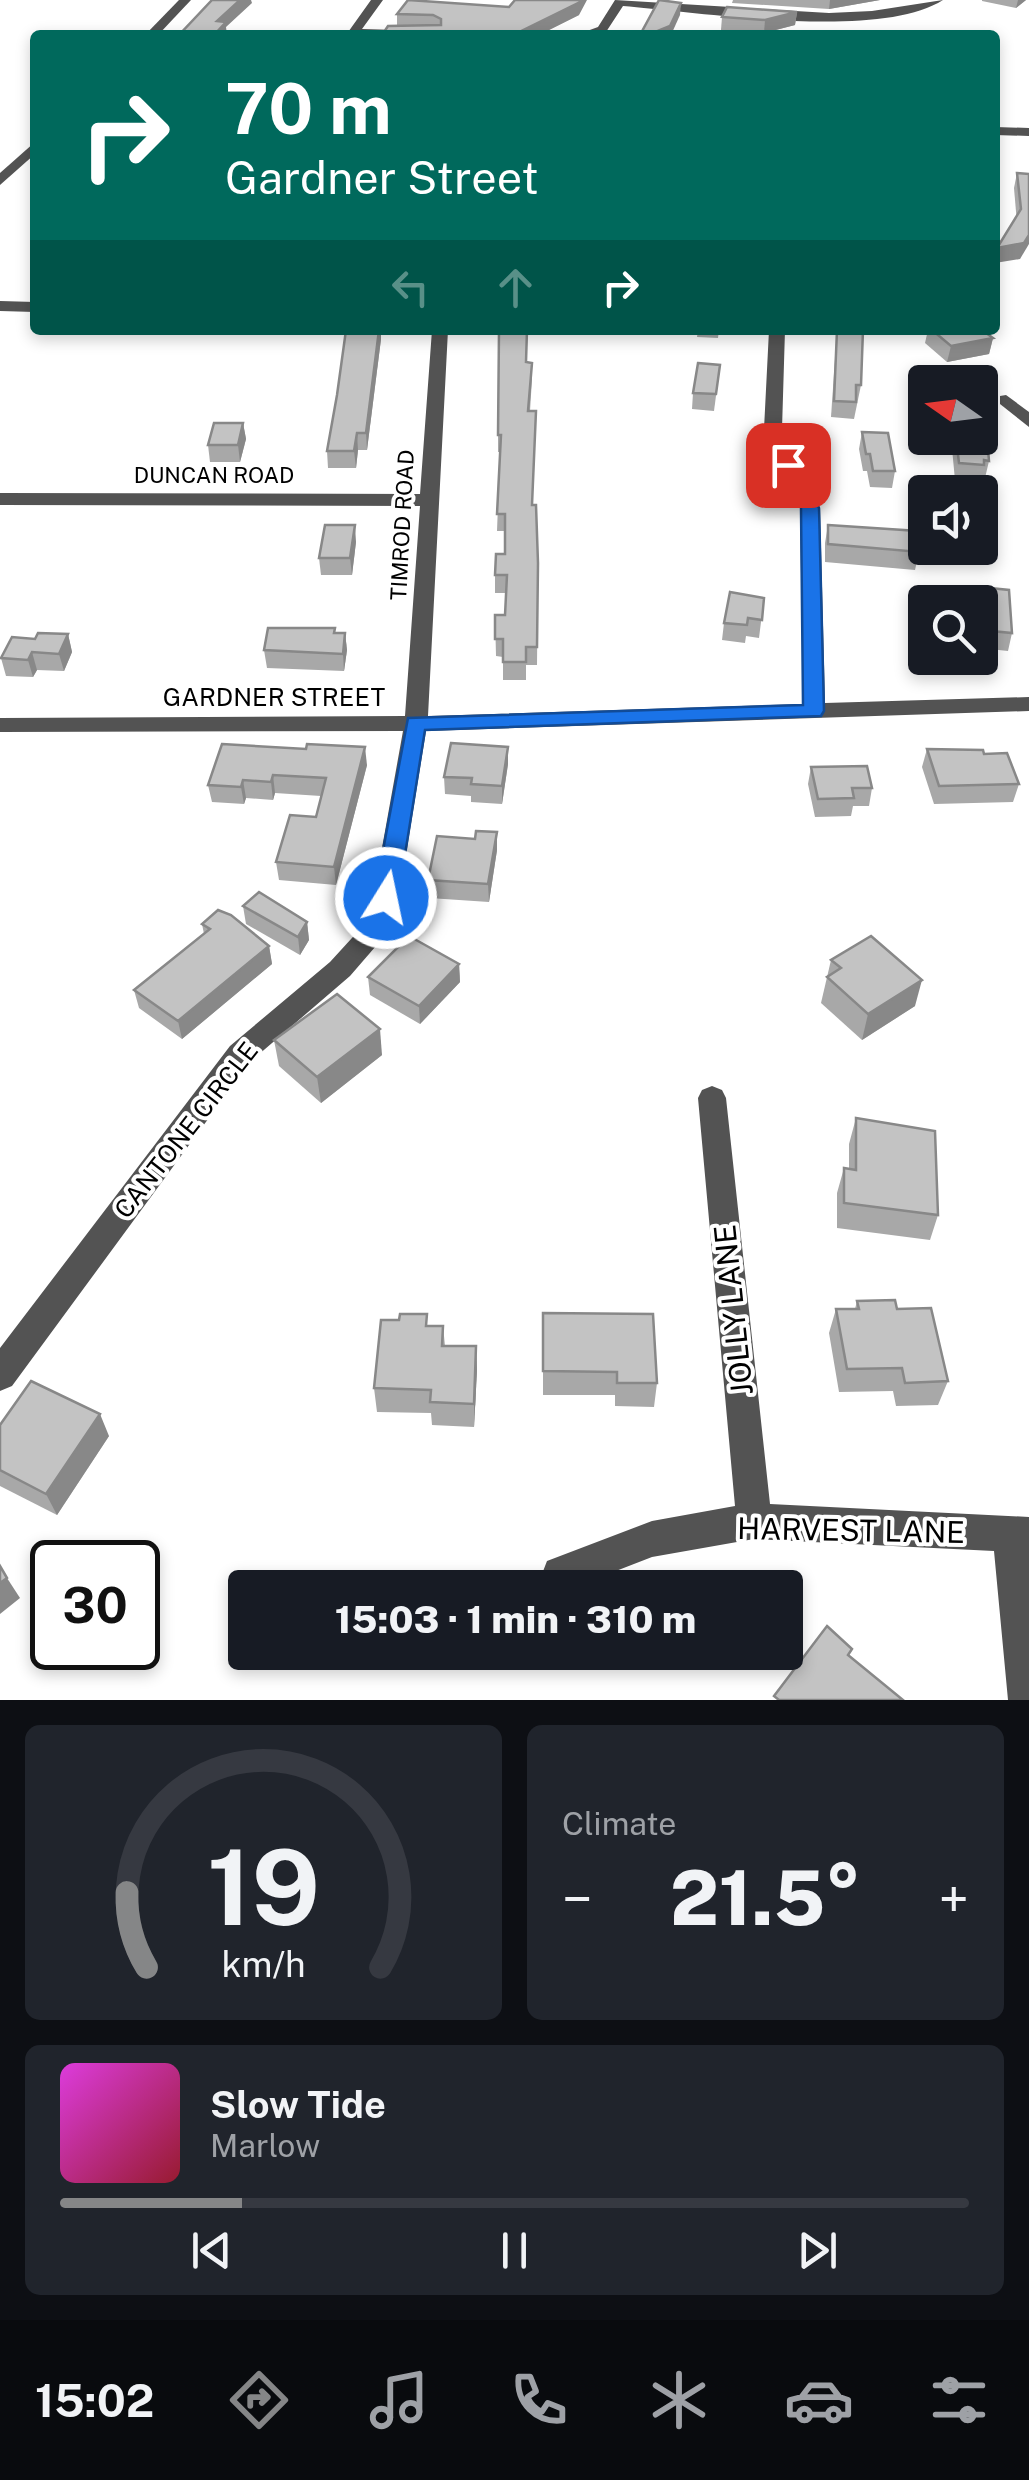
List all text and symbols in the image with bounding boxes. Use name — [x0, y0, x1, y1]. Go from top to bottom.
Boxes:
text: 70 m — [225, 67, 392, 150]
icon: right — [60, 70, 190, 200]
text: Gardner Street — [225, 151, 539, 204]
icon: left — [383, 260, 438, 315]
icon: ahead — [488, 260, 543, 315]
icon: right — [593, 260, 648, 315]
north arrow — [908, 365, 998, 455]
map controls — [908, 365, 998, 675]
pin — [746, 423, 831, 508]
icon: arrive — [761, 438, 816, 493]
street label: TIMROD ROAD — [385, 449, 419, 601]
street label: DUNCAN ROAD — [134, 462, 294, 488]
button: sound — [908, 475, 998, 565]
button: search — [908, 585, 998, 675]
street label: GARDNER STREET — [163, 682, 385, 712]
position arrow — [334, 846, 438, 950]
street label: CANTONE CIRCLE — [108, 1036, 264, 1224]
street label: JOLLY LANE — [706, 1223, 760, 1397]
street label: HARVEST LANE — [737, 1510, 965, 1550]
speed limit sign: 30 — [30, 1540, 160, 1670]
text: 15:03 · 1 min · 310 m — [335, 1597, 696, 1642]
text: Climate — [562, 1805, 676, 1842]
text: 19 — [207, 1826, 320, 1948]
text: 21.5° — [670, 1854, 861, 1942]
text: − — [562, 1867, 593, 1931]
text: + — [939, 1867, 969, 1931]
text: km/h — [221, 1943, 306, 1985]
text: Slow Tide — [210, 2082, 386, 2127]
text: Marlow — [210, 2127, 320, 2164]
icon: previous — [184, 2223, 239, 2278]
icon: pause — [487, 2223, 542, 2278]
icon: next — [790, 2223, 845, 2278]
icon: directions — [224, 2365, 294, 2435]
icon: music — [364, 2365, 434, 2435]
icon: phone — [504, 2365, 574, 2435]
icon: climate — [644, 2365, 714, 2435]
icon: car — [784, 2365, 854, 2435]
icon: filters — [924, 2365, 994, 2435]
text: 15:02 — [35, 2374, 154, 2427]

